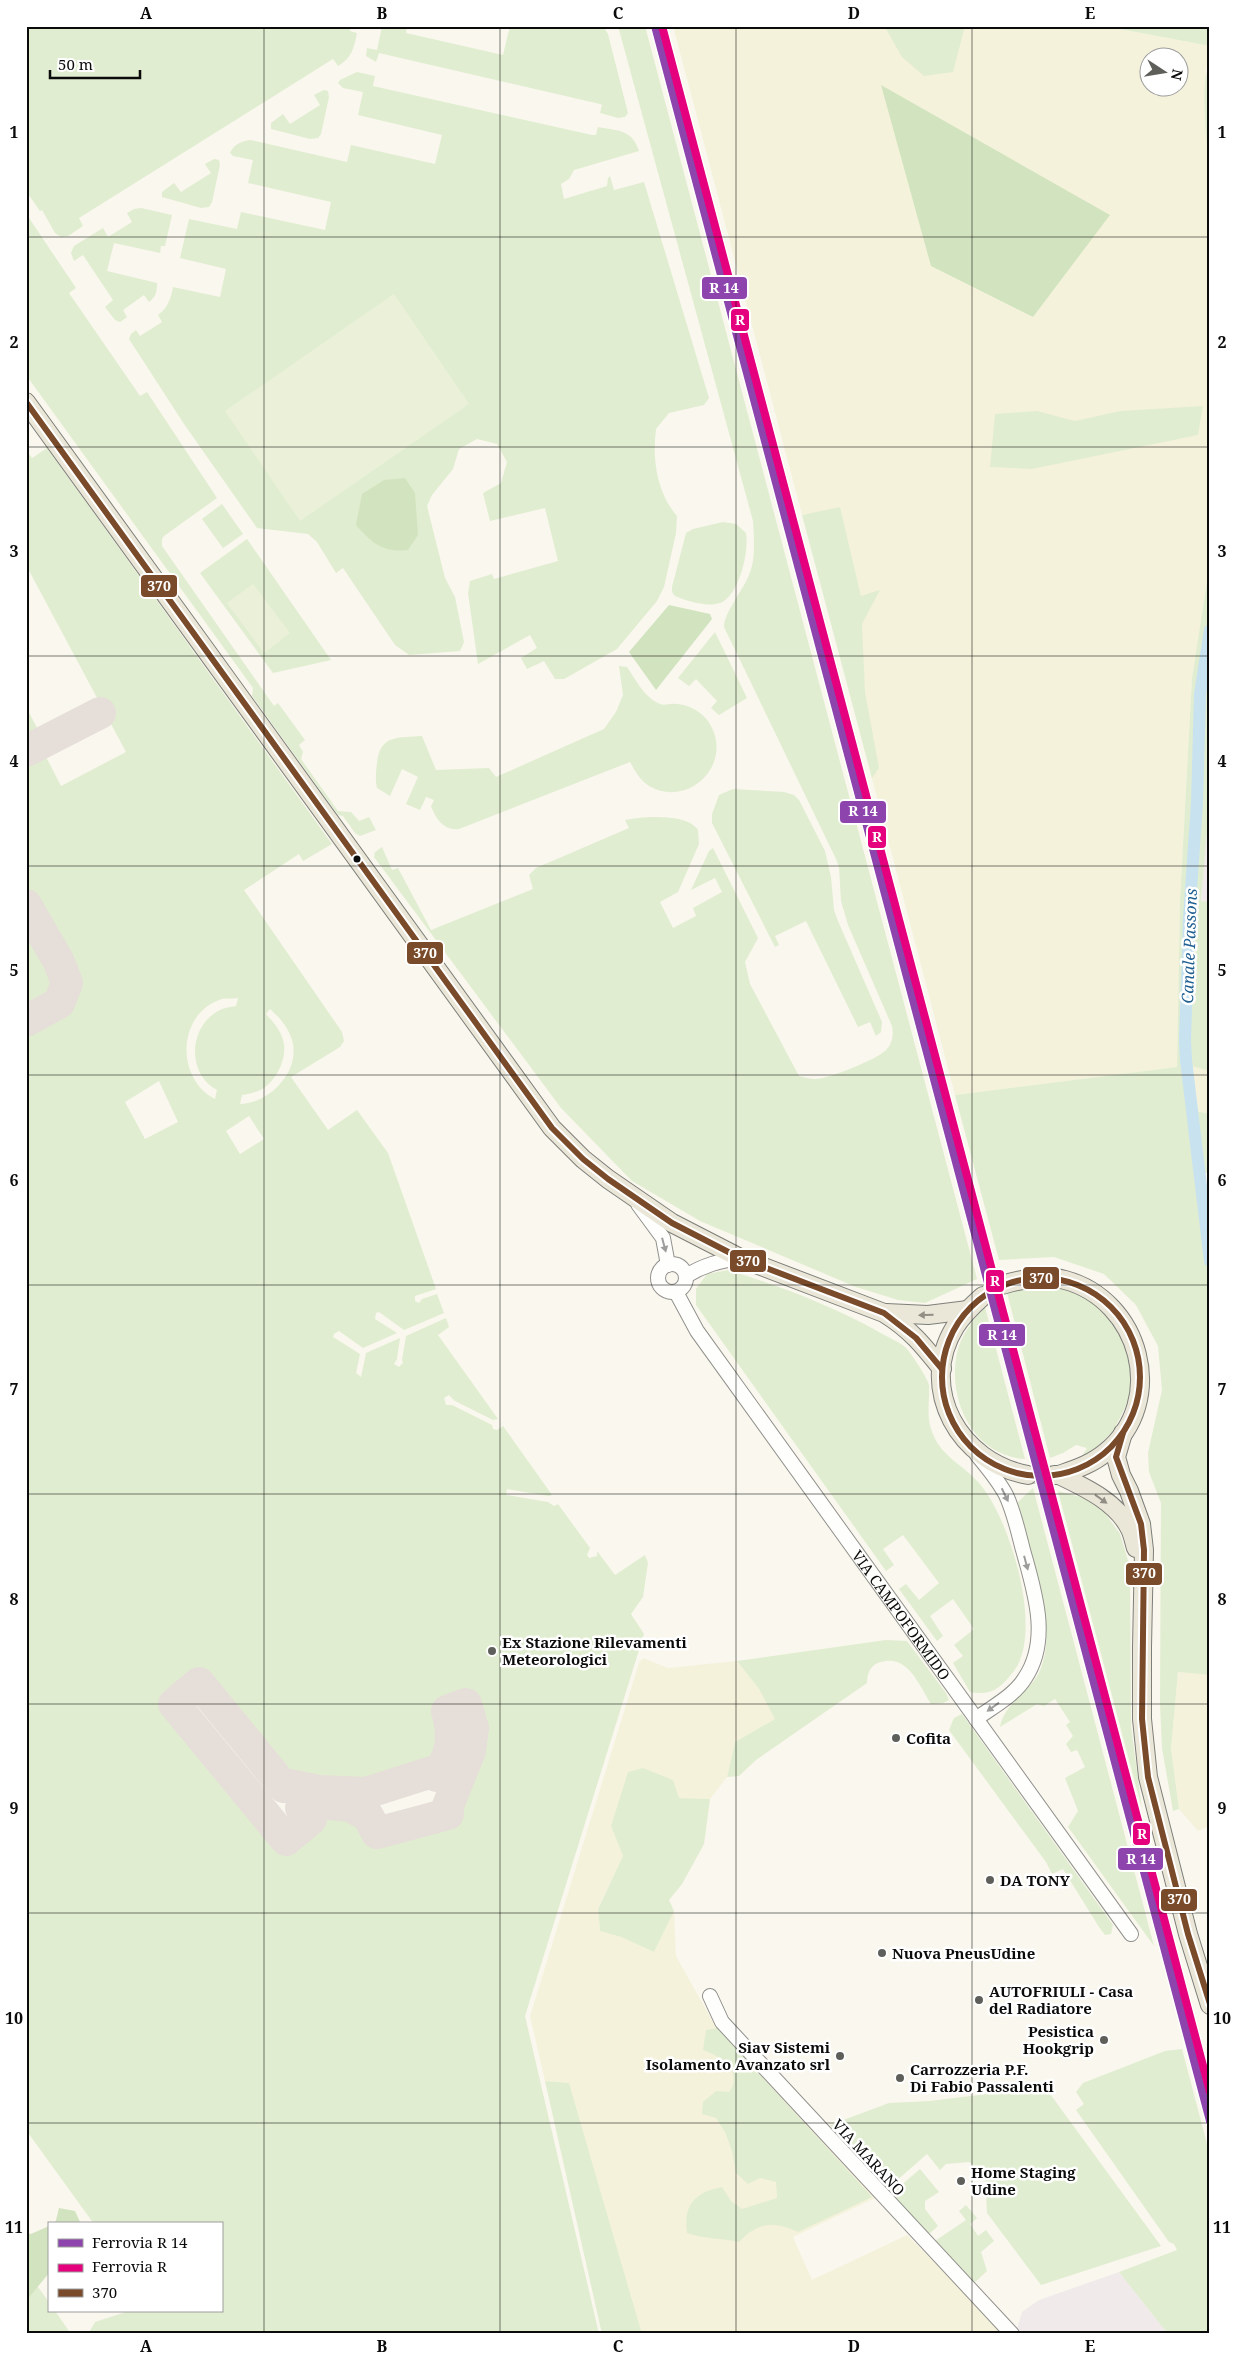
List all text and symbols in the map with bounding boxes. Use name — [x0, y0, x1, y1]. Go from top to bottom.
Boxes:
text: A — [140, 2, 153, 24]
text: B — [377, 2, 388, 24]
text: C — [613, 2, 624, 24]
text: D — [848, 2, 860, 24]
text: E — [1085, 2, 1095, 24]
scale bar — [50, 48, 140, 80]
north arrow — [1138, 48, 1188, 98]
text: 50 m — [58, 54, 93, 74]
text: N — [1167, 67, 1188, 82]
text: 1 — [9, 121, 19, 143]
text: 1 — [1217, 121, 1227, 143]
line badge: R 14 — [701, 276, 748, 300]
text: R 14 — [709, 278, 739, 297]
line badge: R — [730, 308, 750, 332]
text: R — [735, 310, 746, 329]
text: 2 — [9, 331, 19, 353]
text: 2 — [1217, 331, 1227, 353]
text: 3 — [9, 540, 19, 562]
text: 3 — [1217, 540, 1227, 562]
line badge: 370 — [140, 574, 178, 598]
text: 370 — [147, 576, 171, 595]
text: 4 — [9, 750, 19, 772]
text: 4 — [1217, 750, 1227, 772]
line badge: R 14 — [839, 800, 887, 824]
text: R 14 — [848, 801, 878, 820]
line badge: R — [867, 825, 887, 849]
text: R — [872, 827, 883, 846]
unlabelled marker — [352, 854, 362, 864]
water label: Canale Passons — [1176, 888, 1202, 1004]
line badge: 370 — [406, 941, 444, 965]
text: 370 — [413, 943, 437, 962]
text: 5 — [9, 959, 19, 981]
text: 5 — [1217, 959, 1227, 981]
text: 6 — [9, 1169, 19, 1191]
text: 6 — [1217, 1169, 1227, 1191]
one-way arrow — [661, 1238, 669, 1253]
line badge: 370 — [729, 1249, 767, 1273]
text: 370 — [736, 1251, 760, 1270]
line badge: 370 — [1022, 1266, 1060, 1290]
text: 370 — [1029, 1268, 1053, 1287]
line badge: R — [985, 1269, 1005, 1293]
text: R — [990, 1271, 1001, 1290]
one-way arrow — [918, 1311, 934, 1319]
line badge: R 14 — [978, 1323, 1026, 1347]
text: R 14 — [987, 1325, 1017, 1344]
text: 7 — [9, 1378, 19, 1400]
text: 7 — [1217, 1378, 1227, 1400]
one-way arrow — [1001, 1488, 1009, 1502]
one-way arrow — [1094, 1493, 1107, 1504]
street label: VIA CAMPOFORMIDO — [848, 1546, 955, 1684]
one-way arrow — [1023, 1555, 1031, 1570]
line badge: 370 — [1125, 1562, 1163, 1586]
text: 370 — [1132, 1563, 1156, 1582]
text: 8 — [9, 1588, 19, 1610]
text: 8 — [1217, 1588, 1227, 1610]
place label: Ex Stazione Rilevamenti Meteorologici — [502, 1632, 687, 1669]
marker: Ex Stazione Rilevamenti Meteorologici — [486, 1645, 498, 1657]
one-way arrow — [987, 1701, 1000, 1712]
place label: Cofita — [906, 1728, 951, 1748]
marker: Cofita — [890, 1732, 902, 1744]
text: 9 — [9, 1797, 19, 1819]
text: 9 — [1217, 1797, 1227, 1819]
line badge: R — [1132, 1822, 1151, 1846]
text: R — [1137, 1824, 1148, 1843]
line badge: R 14 — [1117, 1847, 1164, 1871]
text: R 14 — [1126, 1849, 1156, 1868]
place label: DA TONY — [1000, 1870, 1071, 1890]
marker: DA TONY — [984, 1874, 996, 1886]
line badge: 370 — [1160, 1888, 1198, 1912]
text: 370 — [1167, 1889, 1191, 1908]
place label: Nuova PneusUdine — [892, 1943, 1035, 1963]
marker: Nuova PneusUdine — [876, 1947, 888, 1959]
place label: AUTOFRIULI - Casa del Radiatore — [989, 1981, 1133, 2018]
marker: AUTOFRIULI - Casa del Radiatore — [973, 1994, 985, 2006]
text: 10 — [5, 2007, 23, 2029]
text: 10 — [1213, 2007, 1231, 2029]
place label: Pesistica Hookgrip — [1023, 2021, 1094, 2058]
marker: Pesistica Hookgrip — [1098, 2034, 1110, 2046]
place label: Siav Sistemi Isolamento Avanzato srl — [646, 2037, 831, 2074]
marker: Siav Sistemi Isolamento Avanzato srl — [834, 2050, 846, 2062]
place label: Carrozzeria P.F. Di Fabio Passalenti — [910, 2059, 1054, 2096]
marker: Carrozzeria P.F. Di Fabio Passalenti — [894, 2072, 906, 2084]
street label: VIA MARANO — [828, 2114, 910, 2200]
place label: Home Staging Udine — [971, 2162, 1076, 2199]
marker: Home Staging Udine — [955, 2175, 967, 2187]
text: 11 — [5, 2216, 23, 2238]
text: 11 — [1213, 2216, 1231, 2238]
legend — [48, 2222, 222, 2312]
text: Ferrovia R 14 — [92, 2232, 188, 2252]
text: Ferrovia R — [92, 2256, 167, 2276]
text: 370 — [92, 2282, 117, 2302]
text: A — [140, 2335, 153, 2357]
text: B — [377, 2335, 388, 2357]
text: C — [613, 2335, 624, 2357]
text: D — [848, 2335, 860, 2357]
text: E — [1085, 2335, 1095, 2357]

